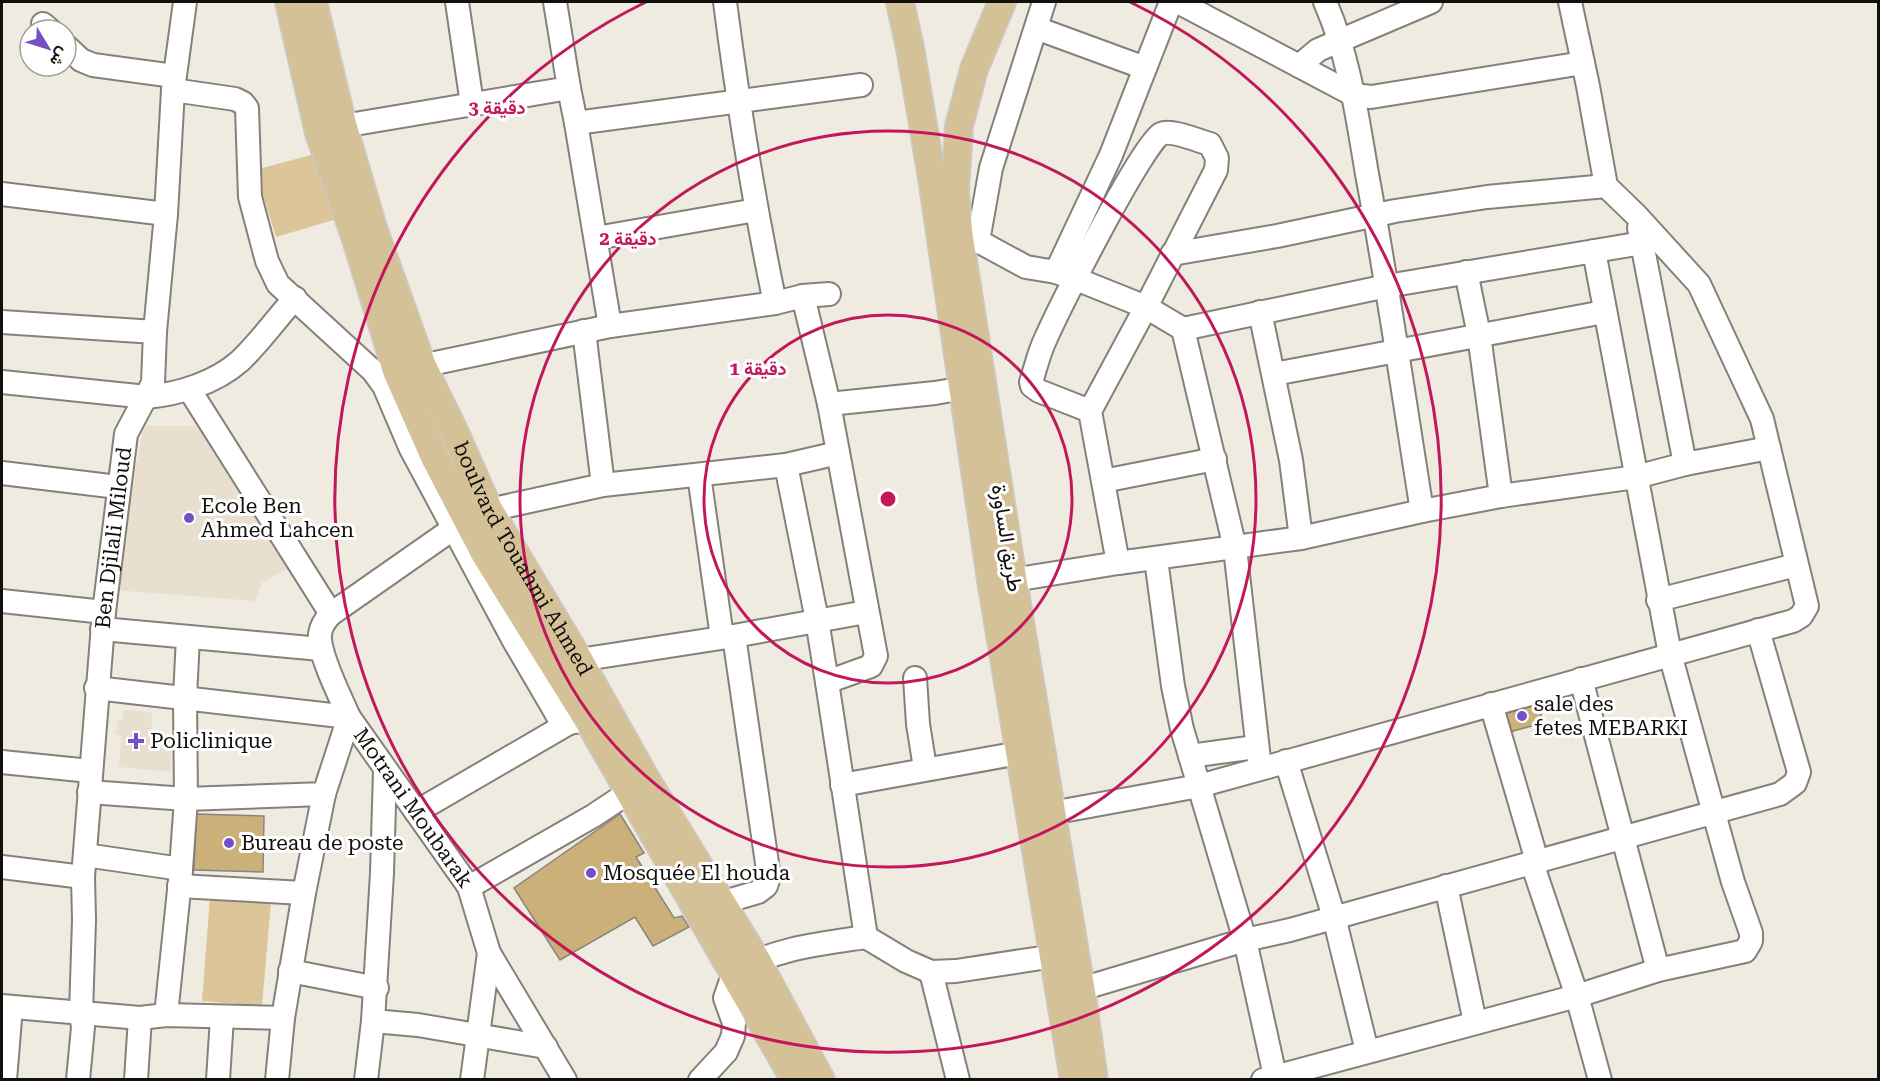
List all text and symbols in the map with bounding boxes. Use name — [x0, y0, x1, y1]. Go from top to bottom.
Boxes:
north arrow — [18, 18, 78, 78]
text: ش — [46, 43, 73, 70]
text: 3 دقيقة — [468, 97, 526, 119]
text: 2 دقيقة — [599, 228, 657, 250]
text: 1 دقيقة — [729, 358, 787, 380]
street label: boulvard Touahmi Ahmed — [449, 438, 598, 680]
street label: Ben Djilali Miloud — [91, 445, 136, 630]
street label: طريق الساورة — [986, 482, 1027, 594]
centre of rings — [878, 489, 898, 509]
place label: Ecole Ben Ahmed Lahcen — [201, 494, 355, 542]
marker: Ecole Ben Ahmed Lahcen — [182, 511, 196, 525]
place label: sale des fetes MEBARKI — [1534, 692, 1688, 740]
marker: sale des fetes MEBARKI — [1515, 709, 1529, 723]
street label: Motrani Moubarak — [349, 724, 478, 892]
place label: Policlinique — [150, 729, 272, 753]
marker: Policlinique — [127, 732, 145, 750]
place label: Bureau de poste — [241, 831, 404, 855]
marker: Bureau de poste — [222, 836, 236, 850]
place label: Mosquée El houda — [603, 861, 791, 885]
marker: Mosquée El houda — [584, 866, 598, 880]

